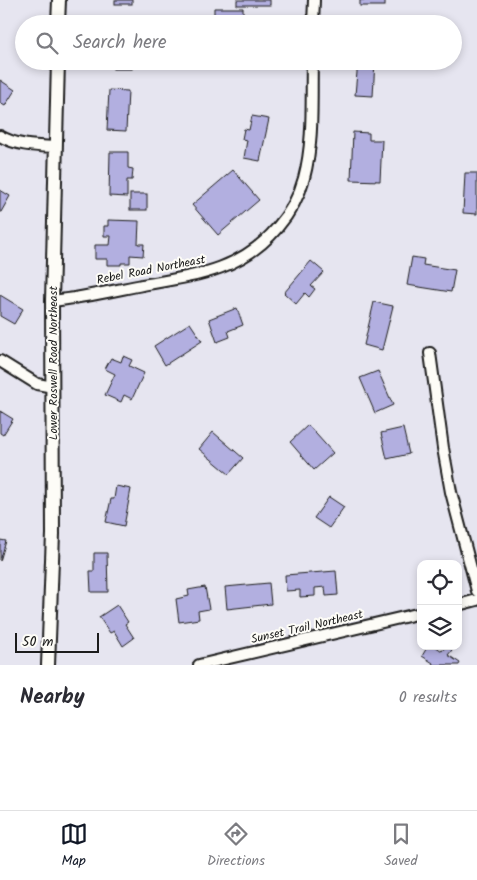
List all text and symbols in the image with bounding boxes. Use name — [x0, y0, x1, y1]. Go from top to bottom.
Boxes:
search box — [15, 15, 462, 70]
text: Search here — [73, 28, 167, 58]
icon: search — [33, 29, 61, 57]
street label: Rebel Road Northeast — [95, 250, 207, 290]
street label: Lower Roswell Road Northeast — [44, 286, 63, 440]
map controls — [417, 560, 462, 650]
button: locate — [417, 560, 462, 605]
street label: Sunset Trail Northeast — [249, 605, 365, 649]
button: layers — [417, 605, 462, 650]
scale bar — [15, 630, 99, 653]
text: 50 m — [22, 631, 53, 653]
text: Nearby — [20, 681, 85, 714]
text: 0 results — [399, 685, 457, 710]
tab: Map — [60, 820, 88, 872]
tab: Directions — [207, 820, 265, 872]
tab: Saved — [384, 820, 417, 872]

